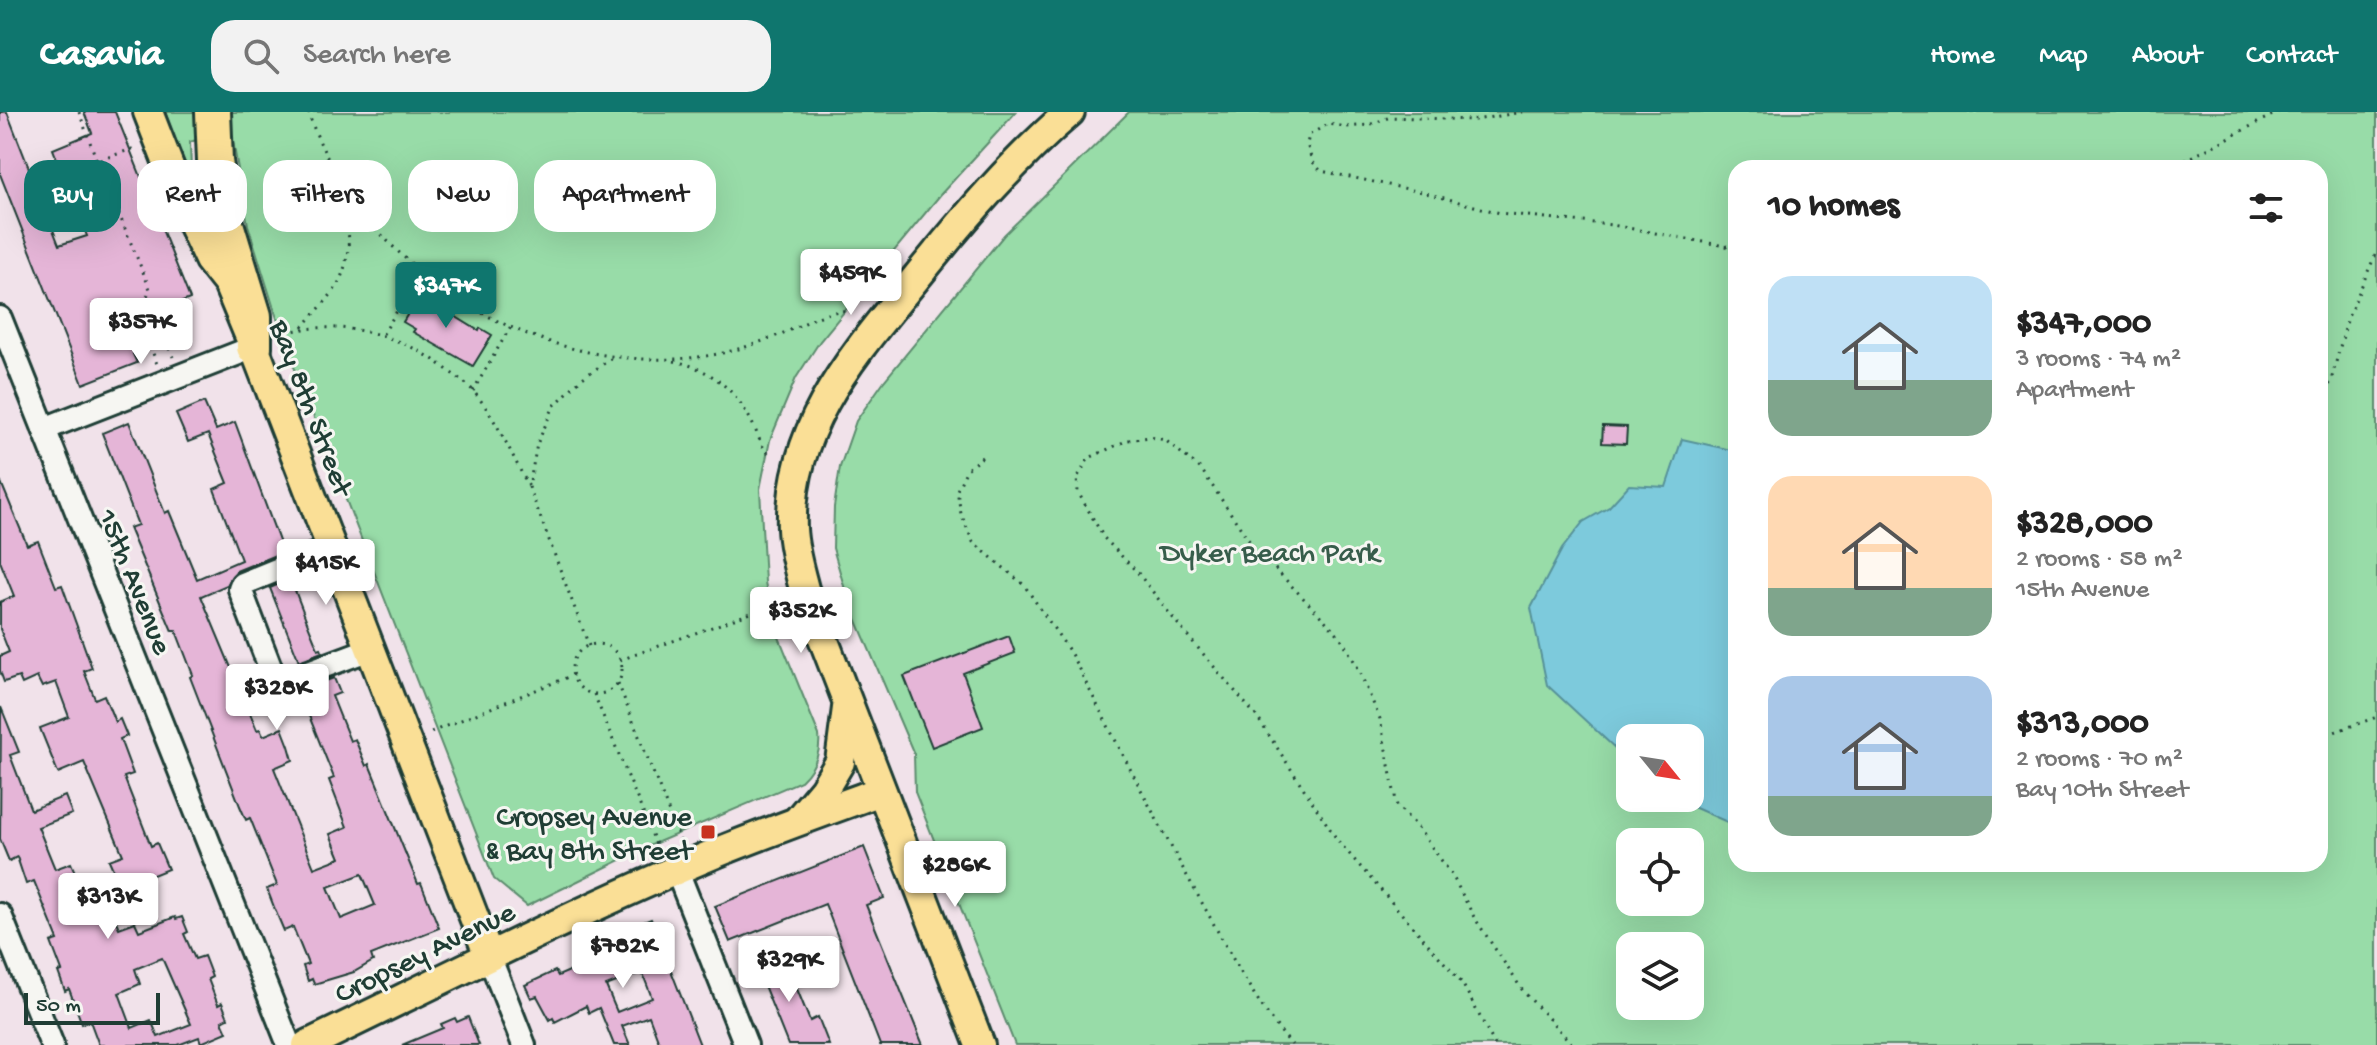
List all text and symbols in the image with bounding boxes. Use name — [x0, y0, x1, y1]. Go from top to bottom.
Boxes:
search box — [211, 20, 771, 92]
text: Casavia — [40, 34, 163, 78]
icon: search — [239, 34, 283, 78]
text: Search here — [303, 39, 451, 74]
text: Home — [1930, 40, 1995, 73]
text: Map — [2039, 40, 2088, 73]
text: About — [2132, 40, 2202, 73]
text: Contact — [2246, 40, 2337, 73]
chip: Buy — [24, 160, 121, 232]
chip: Rent — [137, 160, 247, 232]
chip: Filters — [263, 160, 392, 232]
chip: New — [408, 160, 518, 232]
chip: Apartment — [534, 160, 716, 232]
icon: filters — [2244, 186, 2288, 230]
text: 10 homes — [1768, 188, 1899, 228]
pin: $459K — [795, 249, 907, 317]
text: $459K — [819, 259, 884, 290]
pin: $347K — [390, 262, 502, 330]
text: $347K — [413, 272, 479, 303]
pin: $357K — [85, 298, 197, 366]
text: $347,000 — [2016, 305, 2151, 345]
text: $357K — [108, 308, 174, 339]
icon: home — [1832, 308, 1928, 404]
street label: Bay 8th Street — [259, 315, 359, 504]
text: 3 rooms · 74 m² — [2016, 345, 2181, 376]
text: Apartment — [2016, 376, 2133, 407]
street label: 15th Avenue — [87, 504, 178, 661]
text: $328,000 — [2016, 505, 2153, 545]
icon: home — [1832, 508, 1928, 604]
park label: Dyker Beach Park — [1159, 538, 1382, 573]
pin: $415K — [270, 539, 382, 607]
text: 2 rooms · 58 m² — [2016, 545, 2182, 576]
text: $415K — [295, 549, 357, 580]
text: 15th Avenue — [2016, 576, 2149, 607]
pin: $352K — [745, 587, 857, 655]
text: $352K — [768, 597, 834, 628]
pin: $328K — [221, 664, 333, 732]
text: $328K — [244, 674, 310, 705]
text: $313,000 — [2016, 705, 2149, 745]
icon: home — [1832, 708, 1928, 804]
north arrow — [1616, 724, 1704, 812]
map controls — [1616, 724, 1704, 1020]
text: 2 rooms · 70 m² — [2016, 745, 2183, 776]
text: Bay 10th Street — [2016, 776, 2188, 807]
place label: Cropsey Avenue & Bay 8th Street — [485, 802, 695, 871]
marker: Cropsey Avenue & Bay 8th Street — [699, 823, 717, 841]
button: locate — [1616, 828, 1704, 916]
pin: $286K — [899, 841, 1011, 909]
text: $286K — [922, 851, 988, 882]
pin: $313K — [52, 873, 164, 941]
text: $313K — [76, 883, 140, 914]
street label: Cropsey Avenue — [330, 896, 522, 1014]
pin: $782K — [567, 922, 679, 990]
text: $782K — [590, 932, 656, 963]
button: layers — [1616, 932, 1704, 1020]
pin: $329K — [733, 936, 845, 1004]
text: $329K — [756, 946, 822, 977]
scale bar — [24, 989, 160, 1025]
text: 50 m — [36, 994, 81, 1020]

